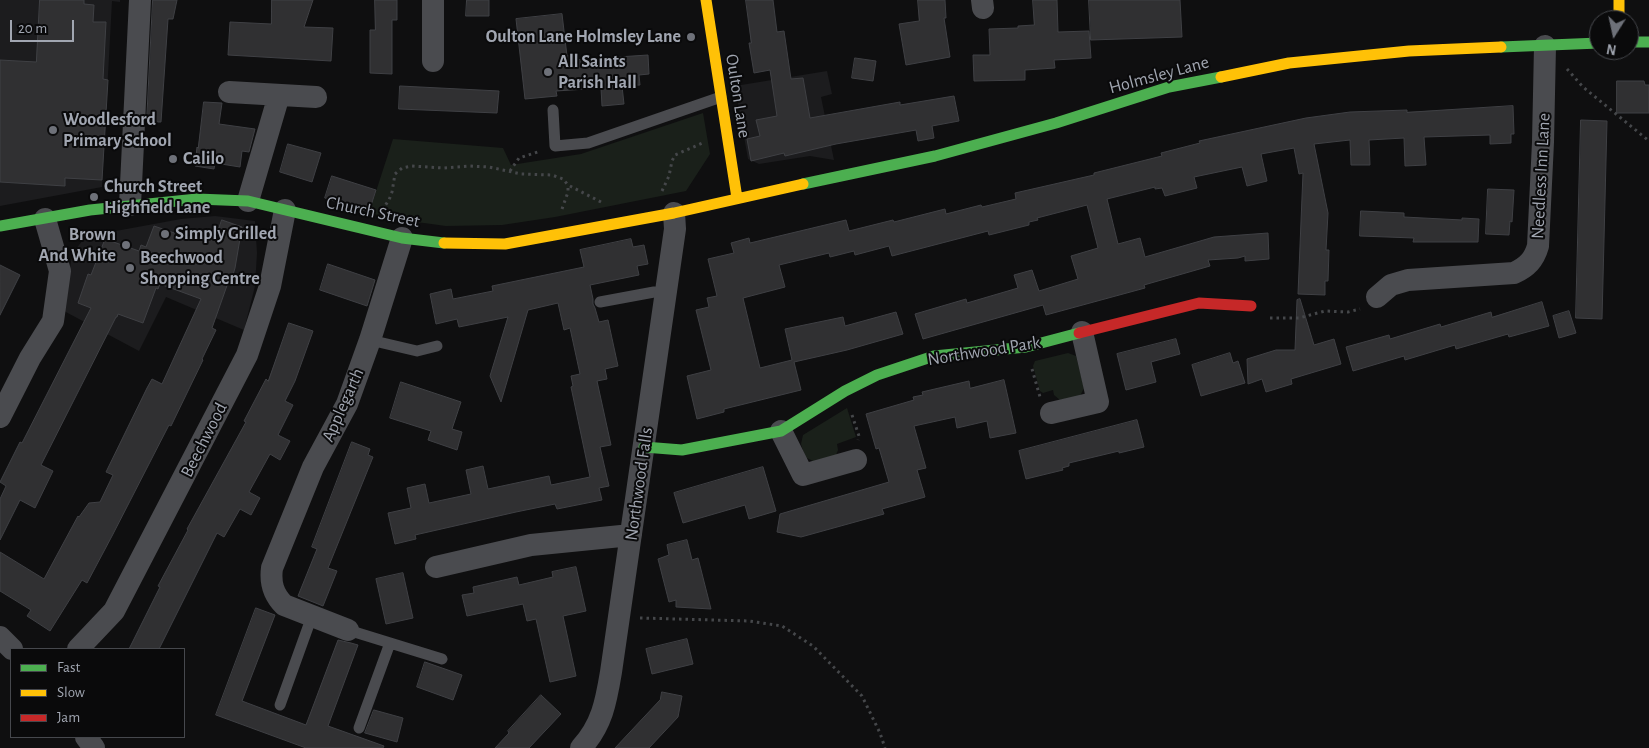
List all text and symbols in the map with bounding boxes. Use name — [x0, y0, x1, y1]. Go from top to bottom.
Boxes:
scale bar — [12, 10, 76, 42]
north arrow — [1589, 10, 1639, 60]
text: 20 m — [18, 21, 47, 36]
place label: Oulton Lane Holmsley Lane — [486, 26, 681, 48]
marker: Oulton Lane Holmsley Lane — [685, 31, 697, 43]
text: N — [1606, 41, 1618, 57]
place label: All Saints Parish Hall — [558, 51, 637, 94]
street label: Holmsley Lane — [1107, 51, 1211, 99]
street label: Oulton Lane — [721, 52, 755, 140]
marker: All Saints Parish Hall — [542, 66, 554, 78]
place label: Woodlesford Primary School — [63, 109, 172, 152]
street label: Needless Inn Lane — [1527, 112, 1555, 240]
marker: Woodlesford Primary School — [47, 124, 59, 136]
place label: Calilo — [183, 148, 224, 170]
marker: Calilo — [167, 153, 179, 165]
place label: Church Street Highfield Lane — [104, 176, 210, 218]
marker: Church Street Highfield Lane — [88, 191, 100, 203]
street label: Church Street — [324, 192, 422, 232]
place label: Simply Grilled — [175, 223, 277, 245]
place label: Brown And White — [39, 224, 116, 266]
marker: Simply Grilled — [159, 228, 171, 240]
marker: Brown And White — [120, 239, 132, 251]
place label: Beechwood Shopping Centre — [140, 247, 260, 290]
marker: Beechwood Shopping Centre — [124, 262, 136, 274]
street label: Northwood Park — [926, 331, 1042, 371]
street label: Applegarth — [317, 365, 369, 445]
street label: Beechwood — [176, 399, 232, 481]
street label: Northwood Falls — [620, 426, 658, 542]
legend — [10, 648, 185, 738]
text: Fast — [57, 660, 80, 675]
text: Slow — [57, 685, 85, 700]
text: Jam — [57, 710, 80, 725]

